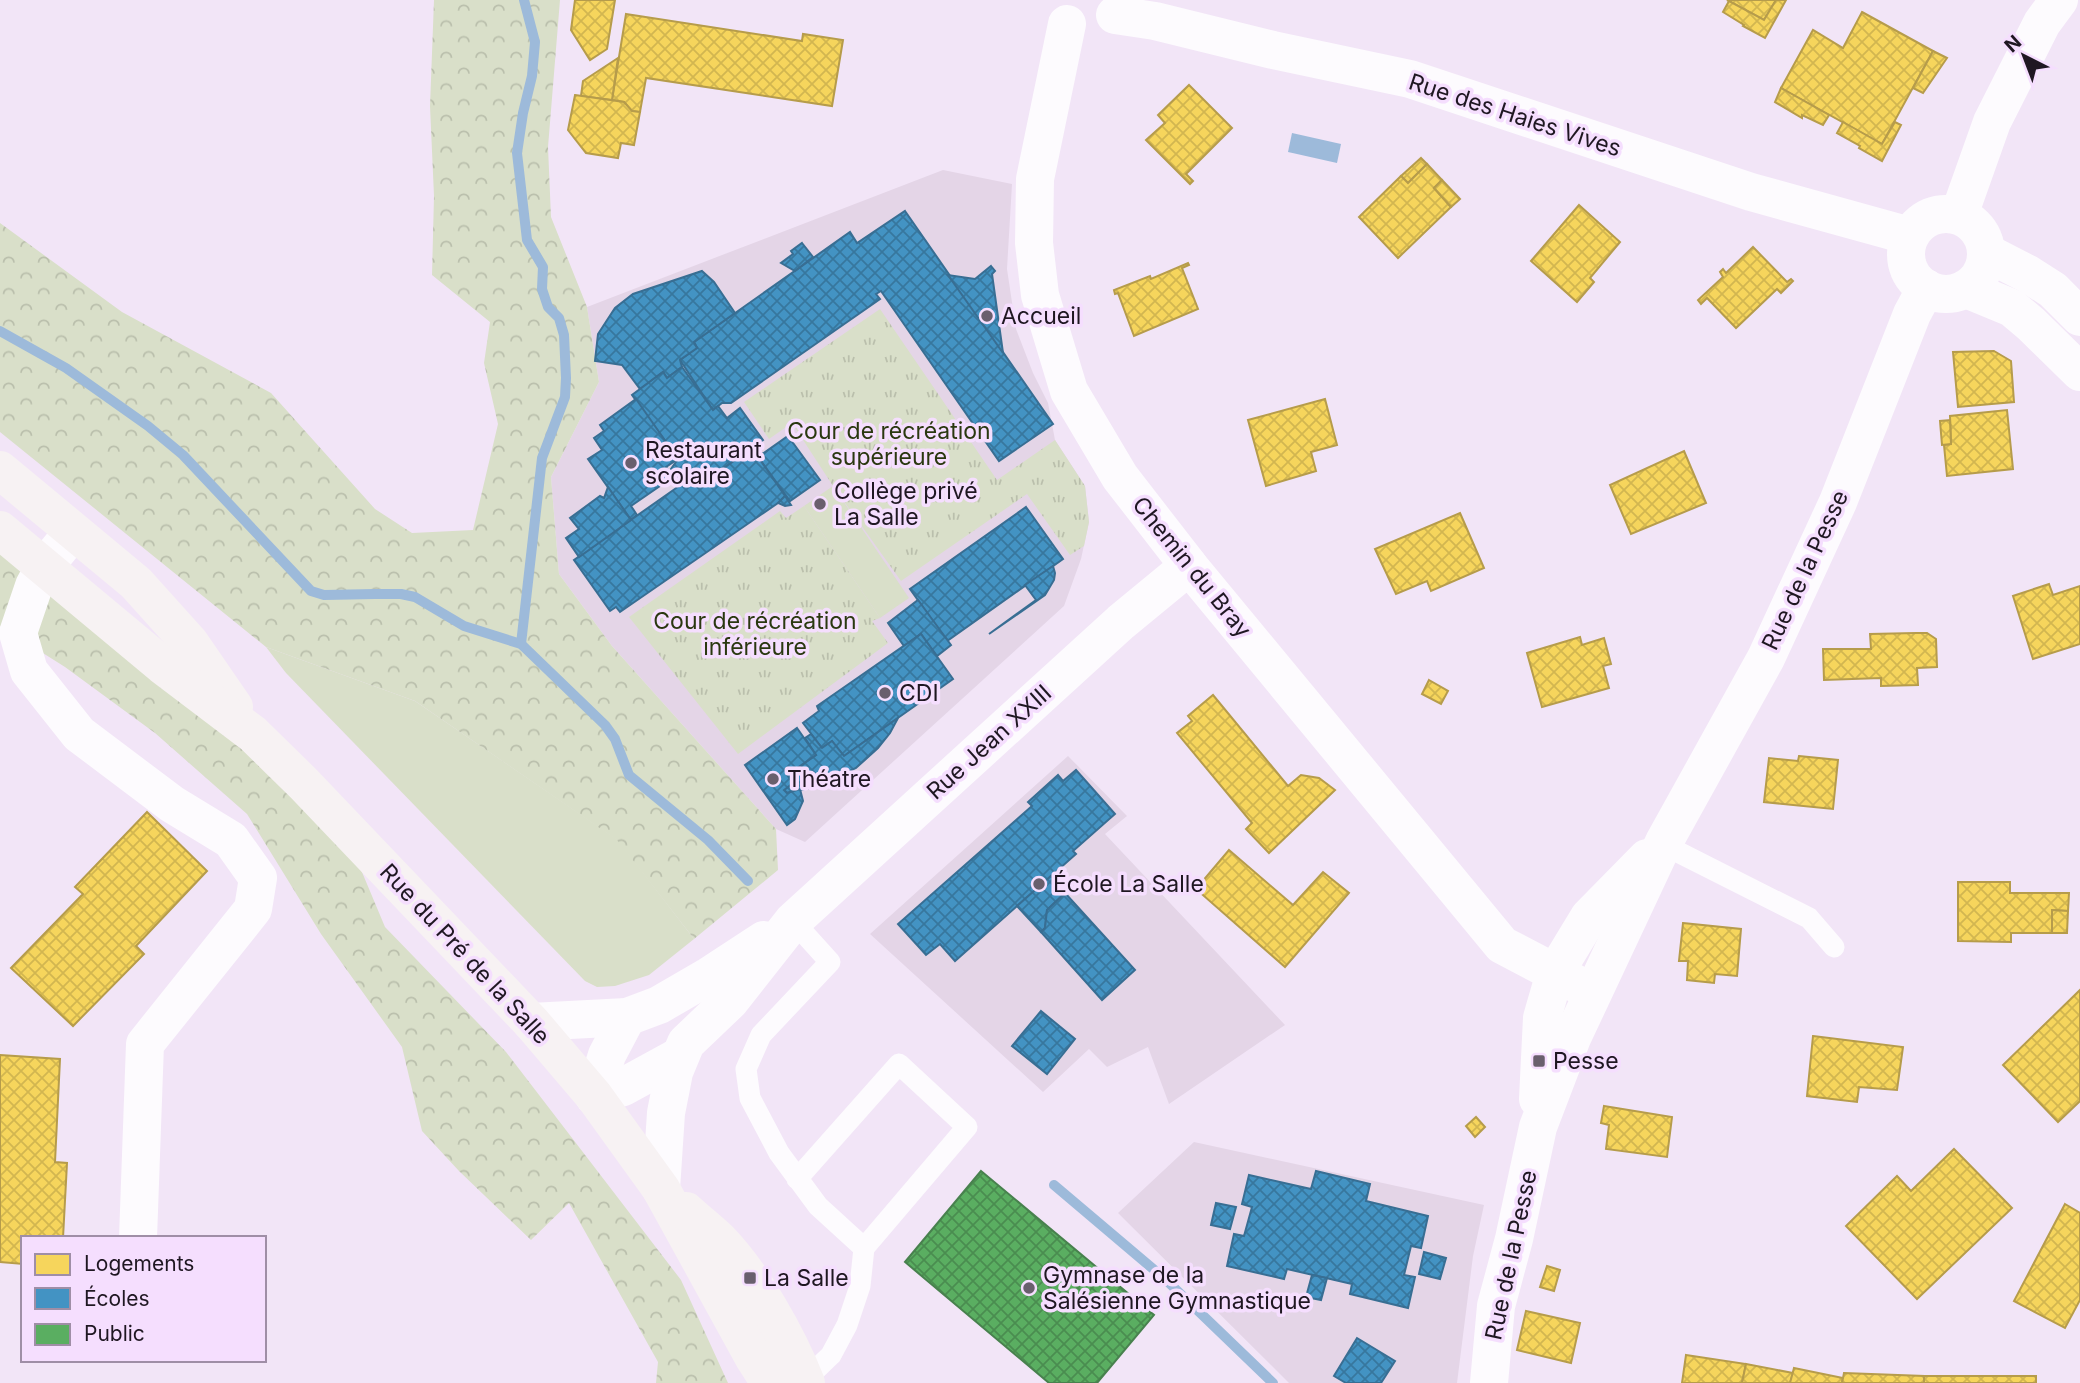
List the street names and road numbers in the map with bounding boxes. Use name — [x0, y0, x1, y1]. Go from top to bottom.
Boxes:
street label: Rue des Haies Vives — [1405, 67, 1625, 163]
street label: Rue de la Pesse — [1756, 486, 1854, 654]
street label: Chemin du Bray — [1127, 491, 1257, 643]
street label: Rue Jean XXIII — [921, 679, 1057, 805]
street label: Rue du Pré de la Salle — [374, 858, 556, 1050]
street label: Rue de la Pesse — [1479, 1168, 1543, 1342]

